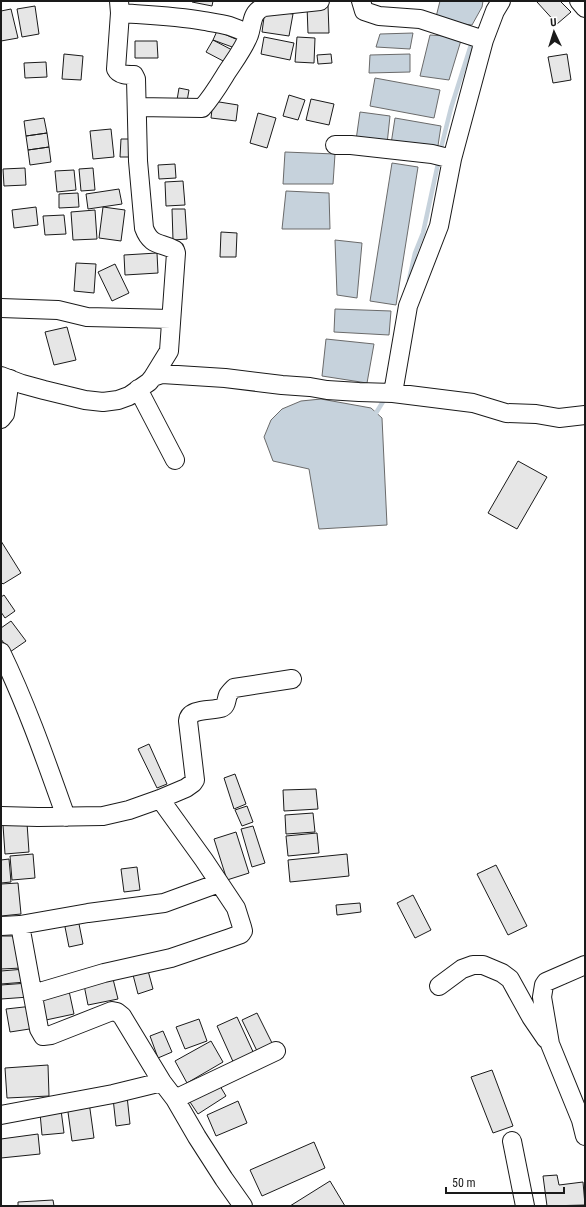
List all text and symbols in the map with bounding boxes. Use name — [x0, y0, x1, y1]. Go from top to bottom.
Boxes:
north arrow — [534, 12, 574, 52]
text: U — [550, 16, 557, 29]
scale bar — [446, 1169, 564, 1195]
text: 50 m — [452, 1176, 476, 1190]

